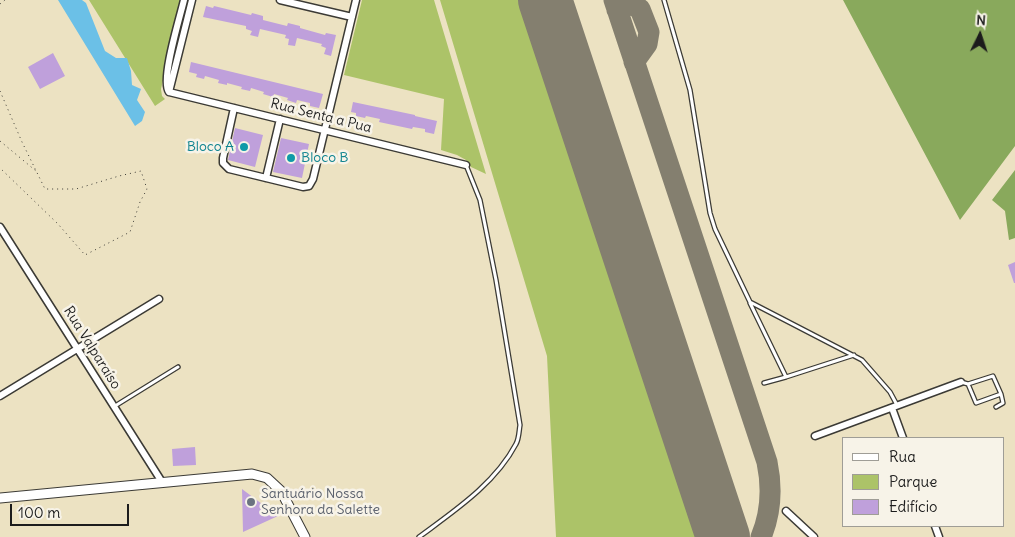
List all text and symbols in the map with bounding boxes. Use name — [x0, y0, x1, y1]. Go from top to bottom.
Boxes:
north arrow — [955, 10, 1005, 60]
text: N — [976, 11, 987, 29]
street label: Rua Senta a Pua — [269, 95, 373, 137]
place label: Bloco A — [187, 139, 234, 155]
marker: Bloco A — [238, 141, 250, 153]
place label: Bloco B — [301, 150, 349, 166]
marker: Bloco B — [285, 152, 297, 164]
street label: Rua Valparaíso — [60, 303, 124, 393]
legend — [842, 437, 1005, 527]
text: Rua — [889, 447, 916, 466]
text: Parque — [889, 472, 937, 491]
place label: Santuário Nossa Senhora da Salette — [261, 486, 380, 518]
scale bar — [12, 494, 131, 526]
marker: Santuário Nossa Senhora da Salette — [245, 496, 257, 508]
text: Edifício — [889, 497, 937, 516]
text: 100 m — [18, 503, 60, 522]

